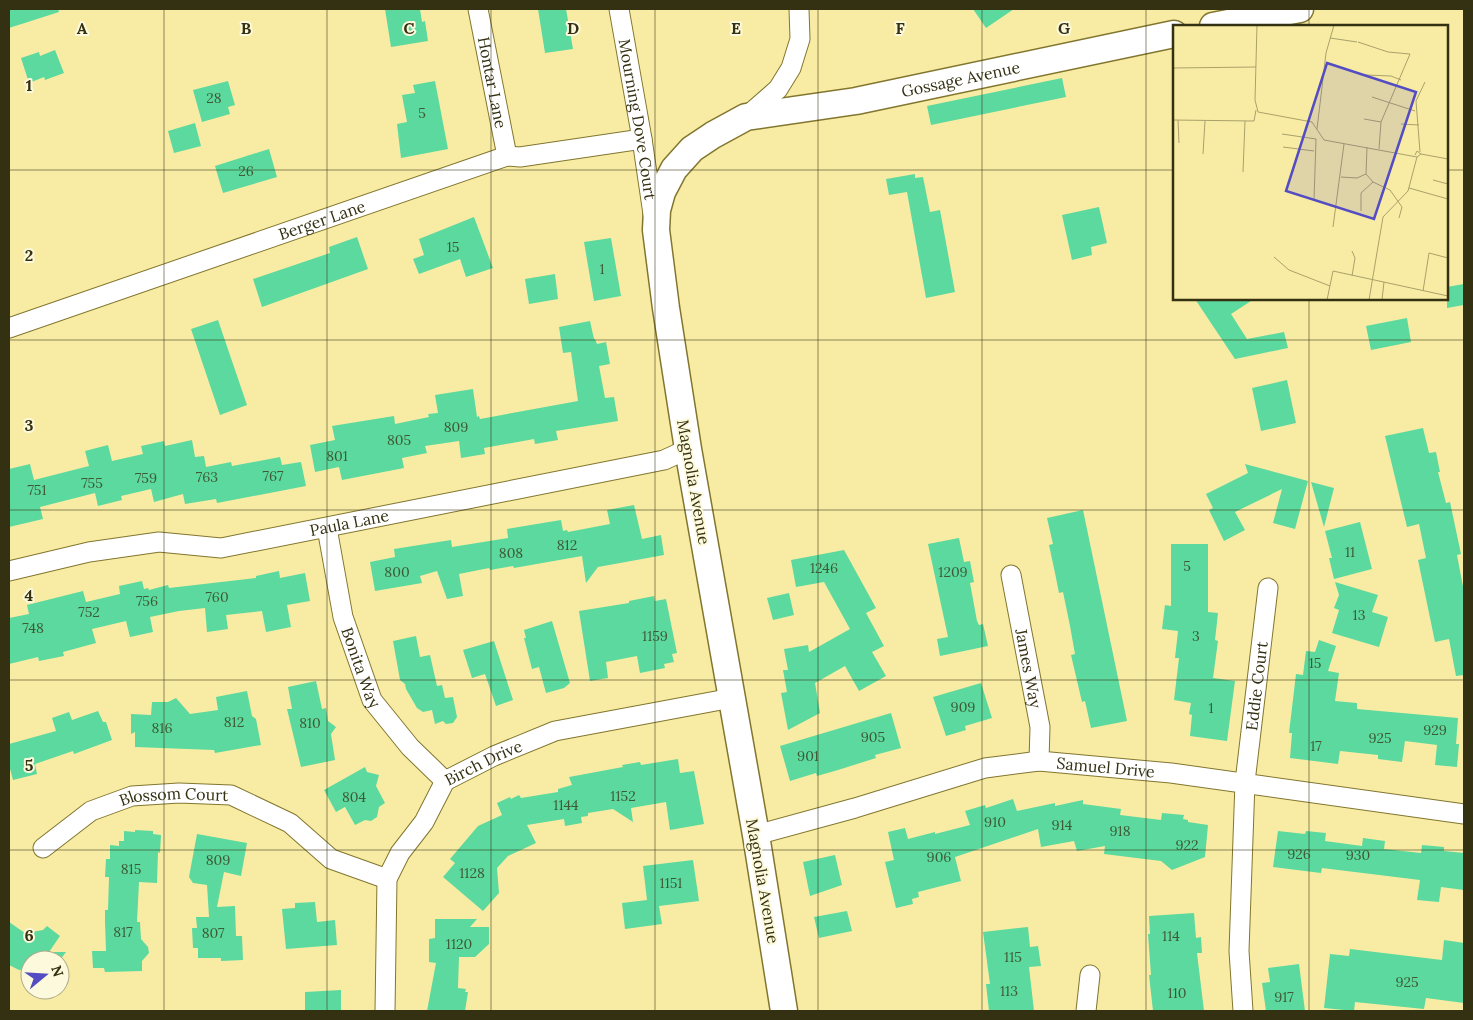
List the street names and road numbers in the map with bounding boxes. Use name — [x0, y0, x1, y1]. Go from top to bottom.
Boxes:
street label: Hontar Lane — [474, 35, 511, 130]
street label: Mourning Dove Court — [614, 37, 661, 202]
street label: Gossage Avenue — [900, 57, 1022, 101]
street label: Berger Lane — [276, 196, 368, 244]
street label: Magnolia Avenue — [673, 418, 715, 546]
street label: Paula Lane — [308, 505, 391, 540]
street label: Bonita Way — [337, 624, 385, 713]
street label: James Way — [1011, 626, 1046, 710]
street label: Eddie Court — [1241, 639, 1272, 732]
street label: Birch Drive — [441, 735, 525, 790]
street label: Samuel Drive — [1056, 753, 1156, 782]
street label: Blossom Court — [116, 783, 230, 810]
street label: Magnolia Avenue — [742, 817, 784, 945]

